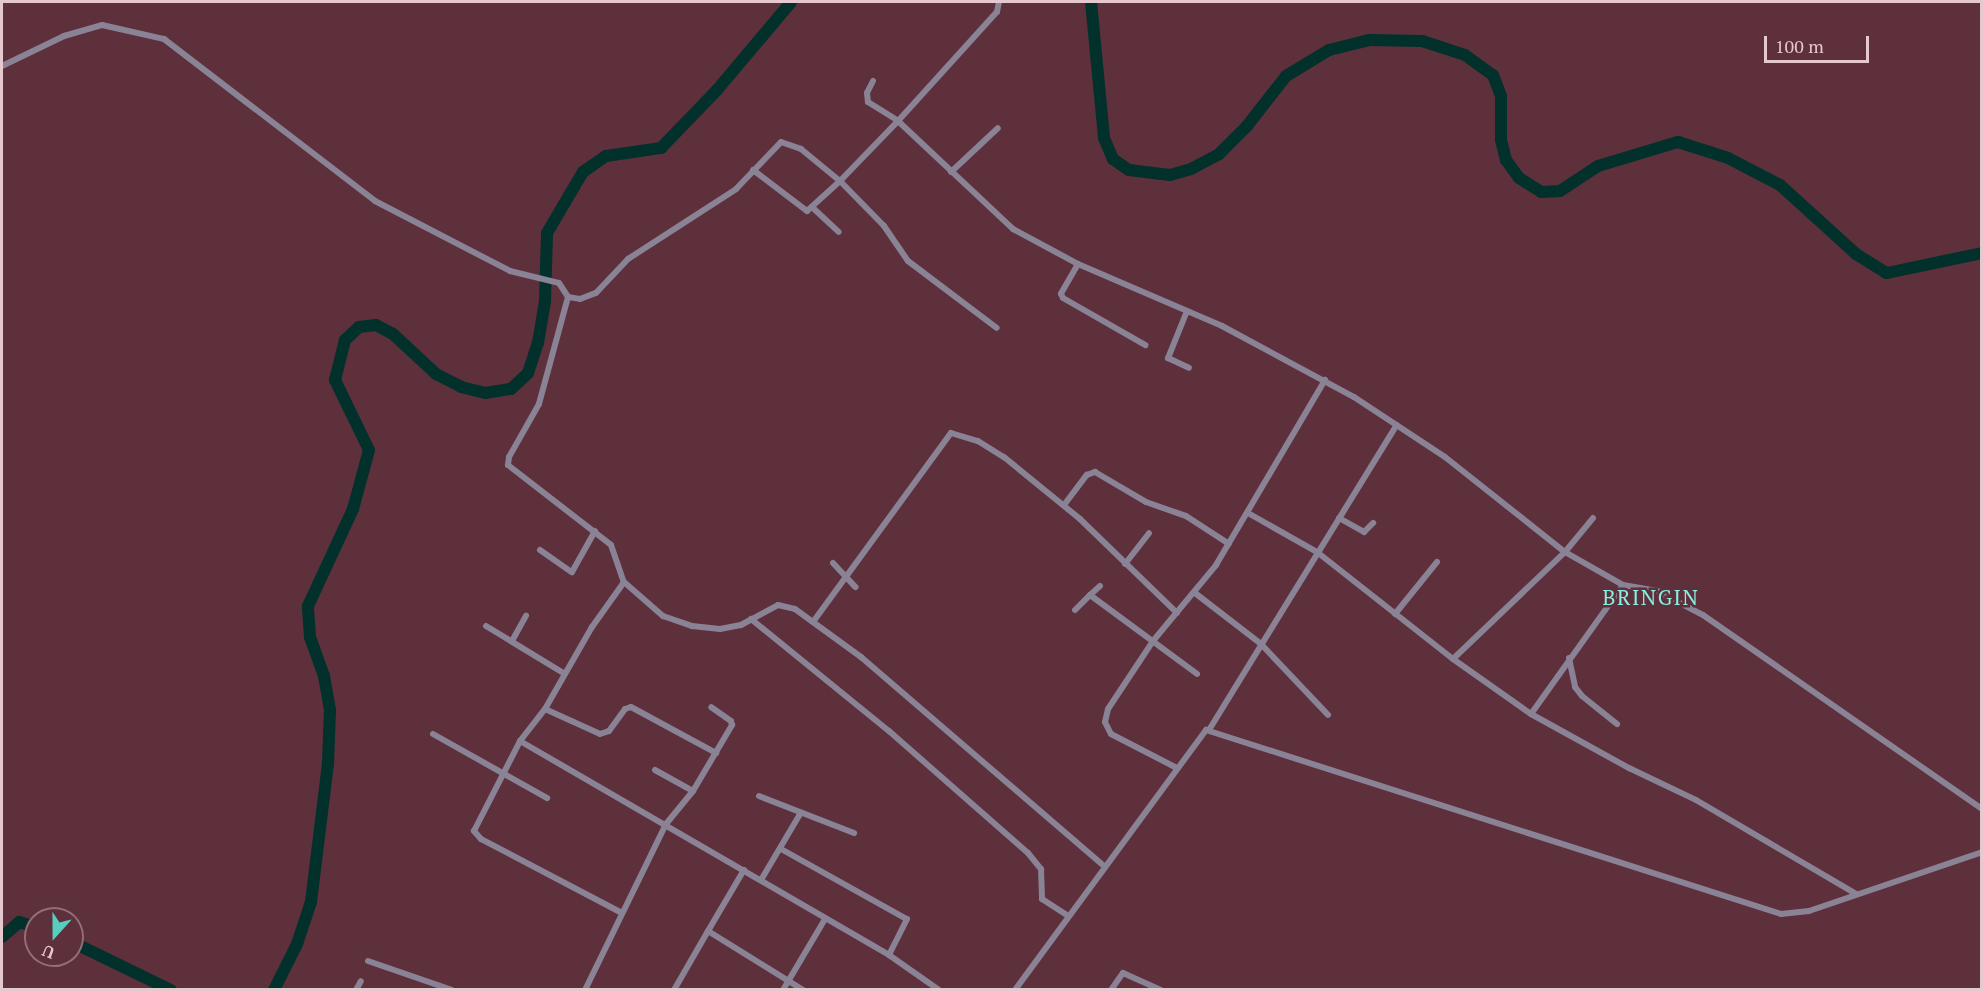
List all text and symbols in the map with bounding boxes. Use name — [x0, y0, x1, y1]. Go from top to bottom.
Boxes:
scale bar — [1767, 24, 1872, 62]
text: 100 m — [1775, 34, 1824, 58]
district label: BRINGIN — [1603, 584, 1699, 610]
north arrow — [24, 907, 84, 967]
text: U — [39, 940, 58, 964]

